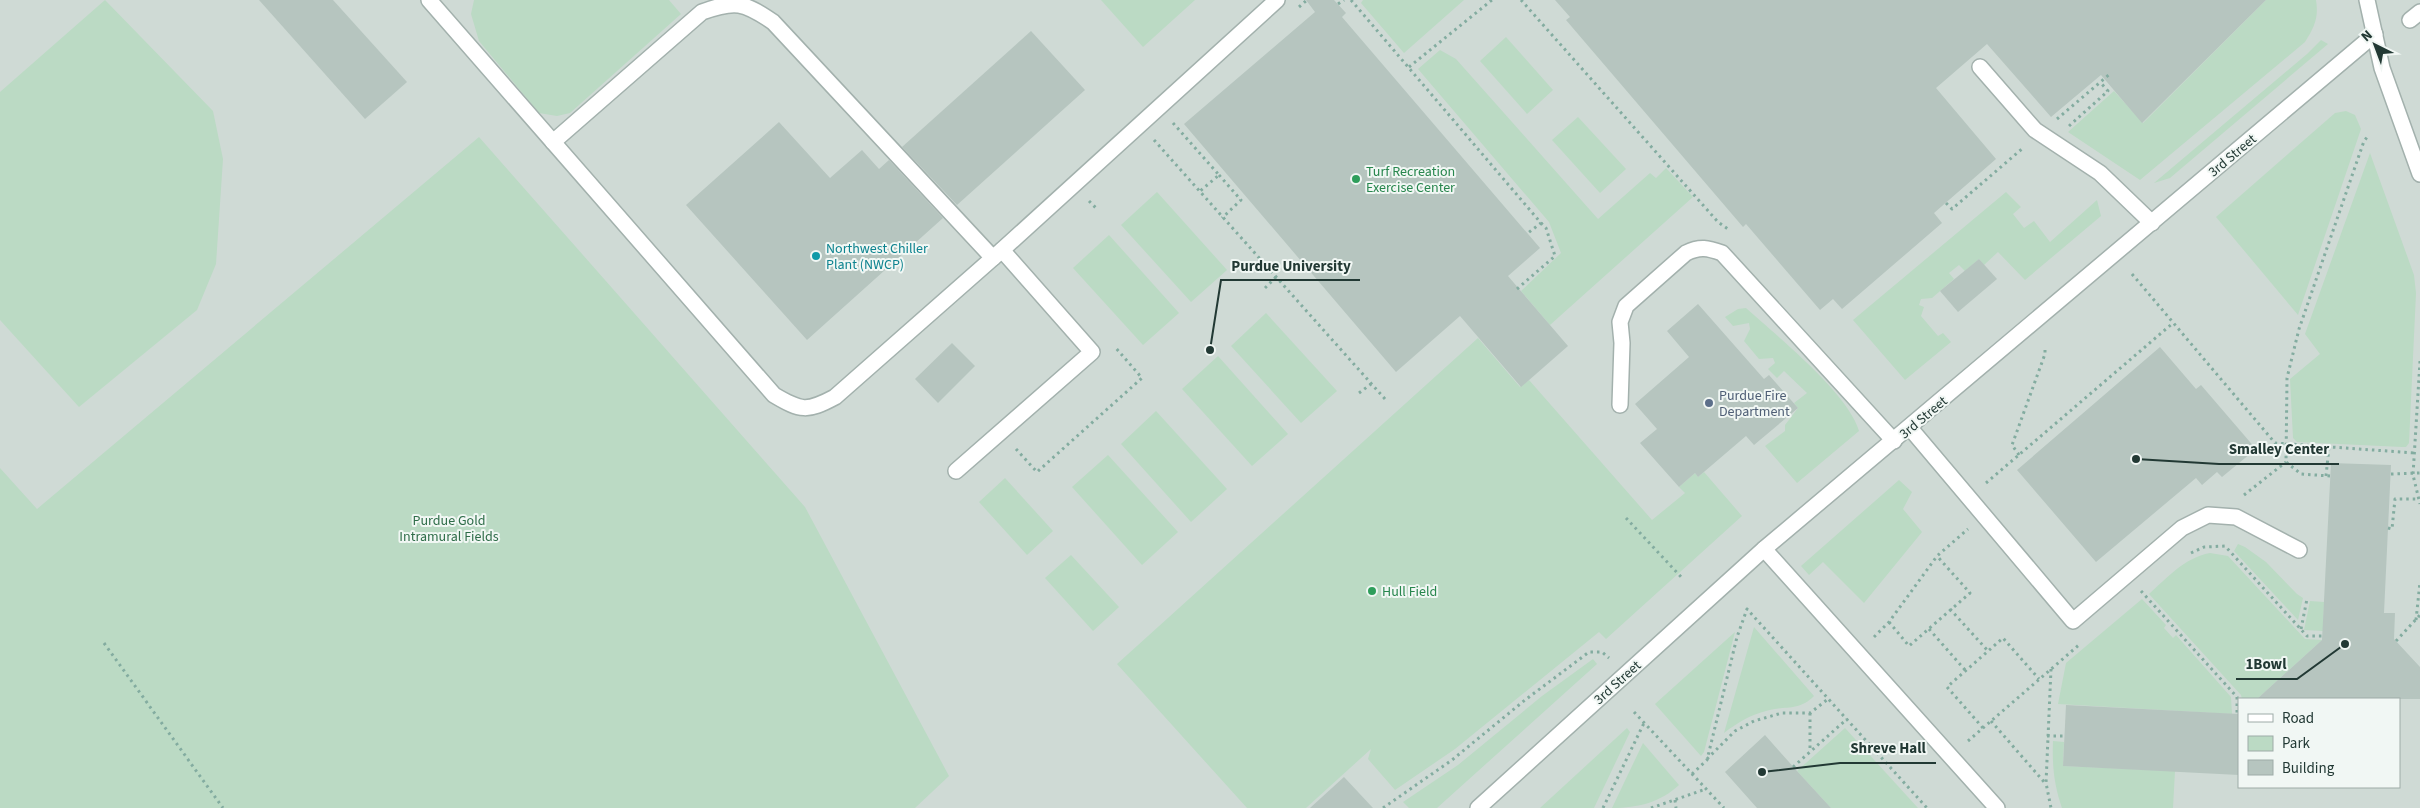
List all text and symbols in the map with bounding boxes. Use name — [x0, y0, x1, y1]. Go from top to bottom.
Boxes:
north arrow — [2350, 20, 2400, 70]
text: N — [2357, 26, 2377, 47]
street label: 3rd Street — [2204, 130, 2261, 182]
place label: Turf Recreation Exercise Center — [1366, 162, 1455, 198]
marker: Turf Recreation Exercise Center — [1350, 173, 1362, 185]
place label: Northwest Chiller Plant (NWCP) — [826, 239, 928, 275]
marker: Northwest Chiller Plant (NWCP) — [810, 250, 822, 262]
callout: Purdue University — [1221, 250, 1360, 280]
text: Purdue University — [1231, 256, 1351, 277]
place label: Purdue Fire Department — [1719, 386, 1790, 422]
street label: 3rd Street — [1895, 392, 1952, 444]
marker: Purdue Fire Department — [1703, 397, 1715, 409]
callout: Smalley Center — [2219, 434, 2339, 464]
text: Smalley Center — [2229, 439, 2329, 460]
park label: Purdue Gold Intramural Fields — [399, 511, 499, 547]
place label: Hull Field — [1382, 582, 1437, 602]
marker: Hull Field — [1366, 585, 1378, 597]
callout: 1Bowl — [2236, 649, 2297, 679]
text: 1Bowl — [2245, 654, 2287, 675]
street label: 3rd Street — [1590, 656, 1646, 709]
legend — [2238, 698, 2400, 788]
text: Road — [2282, 708, 2314, 729]
callout: Shreve Hall — [1840, 733, 1936, 763]
text: Park — [2282, 733, 2311, 754]
text: Shreve Hall — [1850, 738, 1926, 759]
text: Building — [2282, 758, 2335, 779]

